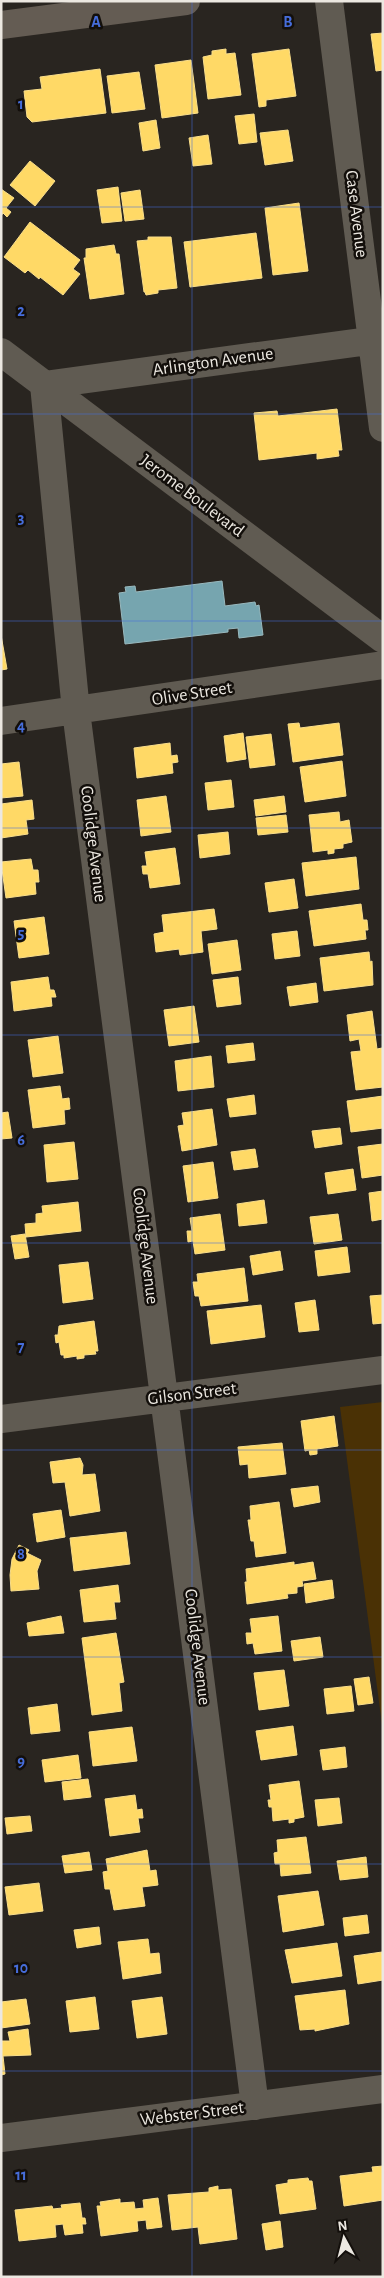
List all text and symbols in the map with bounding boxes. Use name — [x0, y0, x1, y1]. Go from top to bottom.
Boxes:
text: A — [91, 14, 101, 30]
text: B — [283, 14, 293, 30]
text: 1 — [18, 96, 24, 112]
street label: Case Avenue — [342, 169, 370, 259]
text: 2 — [17, 303, 25, 319]
street label: Arlington Avenue — [151, 345, 275, 379]
street label: Jerome Boulevard — [137, 451, 247, 541]
text: 3 — [18, 510, 25, 526]
street label: Olive Street — [150, 679, 234, 709]
text: 4 — [17, 718, 25, 734]
street label: Coolidge Avenue — [77, 785, 109, 903]
text: 5 — [18, 925, 25, 941]
text: 6 — [17, 1132, 25, 1148]
street label: Coolidge Avenue — [129, 1187, 161, 1305]
text: 7 — [18, 1339, 25, 1355]
street label: Gilson Street — [146, 1380, 238, 1408]
text: 8 — [17, 1546, 25, 1562]
street label: Coolidge Avenue — [181, 1588, 213, 1706]
text: 9 — [17, 1753, 25, 1769]
text: 10 — [14, 1960, 28, 1976]
street label: Webster Street — [139, 2099, 245, 2129]
text: 11 — [15, 2167, 27, 2183]
north arrow — [319, 2213, 369, 2263]
text: N — [337, 2219, 348, 2234]

